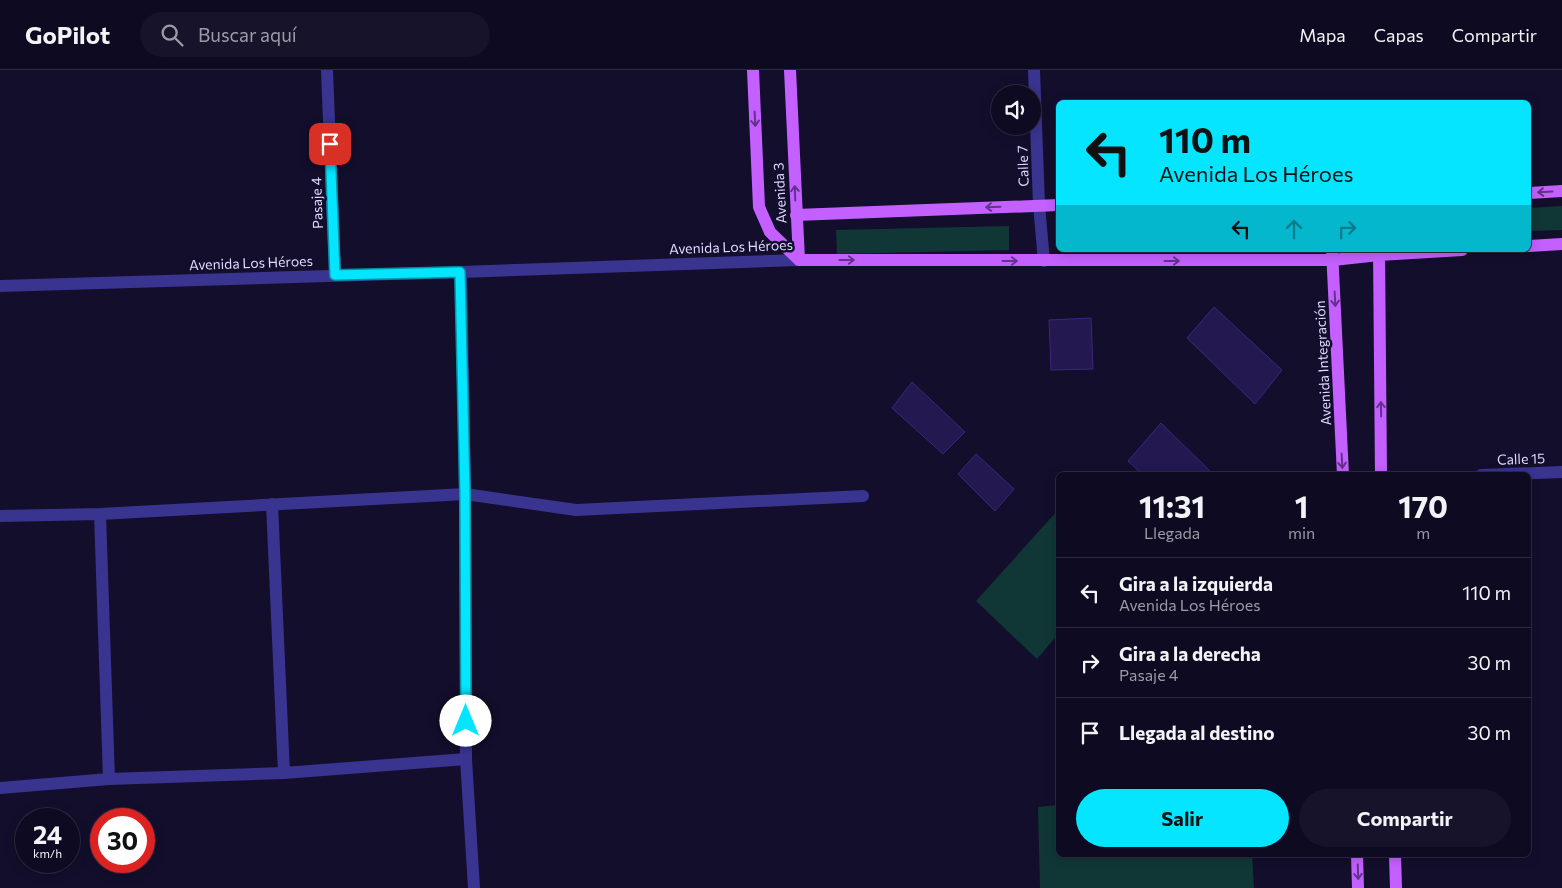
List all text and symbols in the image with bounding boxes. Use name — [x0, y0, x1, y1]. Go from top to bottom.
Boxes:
search box — [140, 12, 490, 57]
text: GoPilot — [25, 20, 110, 49]
icon: search — [158, 21, 186, 49]
text: Buscar aquí — [198, 23, 297, 46]
text: Mapa — [1299, 24, 1346, 46]
text: Capas — [1374, 24, 1424, 46]
text: Compartir — [1452, 24, 1537, 46]
map controls — [991, 85, 1041, 135]
button: sound — [991, 85, 1041, 135]
one-way arrow — [750, 110, 760, 126]
text: 110 m — [1159, 117, 1251, 160]
icon: left — [1076, 120, 1141, 185]
pin — [309, 123, 351, 165]
icon: arrive — [316, 130, 344, 158]
street label: Calle 7 — [1013, 145, 1032, 187]
text: Avenida Los Héroes — [1159, 160, 1354, 187]
street label: Avenida 3 — [769, 162, 790, 224]
street label: Pasaje 4 — [307, 176, 326, 229]
one-way arrow — [790, 186, 799, 202]
one-way arrow — [1538, 187, 1554, 196]
one-way arrow — [985, 202, 1001, 212]
icon: left — [1227, 215, 1255, 243]
icon: ahead — [1280, 215, 1308, 243]
icon: right — [1333, 215, 1361, 243]
street label: Avenida Los Héroes — [669, 236, 793, 257]
street label: Avenida Los Héroes — [189, 252, 313, 273]
one-way arrow — [839, 255, 855, 265]
one-way arrow — [1002, 256, 1018, 266]
one-way arrow — [1164, 256, 1180, 266]
one-way arrow — [1330, 290, 1339, 306]
street label: Avenida Integración — [1311, 300, 1334, 426]
one-way arrow — [1376, 401, 1386, 418]
street label: Calle 15 — [1497, 449, 1545, 468]
one-way arrow — [1338, 453, 1347, 469]
text: 11:31 — [1139, 487, 1205, 524]
text: 1 — [1295, 487, 1308, 524]
text: 170 — [1398, 487, 1448, 524]
text: Llegada — [1144, 523, 1200, 542]
text: min — [1288, 523, 1315, 542]
text: m — [1416, 523, 1430, 542]
text: Gira a la izquierda — [1119, 572, 1273, 595]
icon: left — [1076, 579, 1104, 607]
text: 110 m — [1462, 581, 1511, 604]
text: Avenida Los Héroes — [1119, 595, 1260, 614]
text: Gira a la derecha — [1119, 642, 1261, 665]
icon: right — [1076, 649, 1104, 677]
text: 30 m — [1468, 651, 1511, 674]
text: Pasaje 4 — [1119, 665, 1178, 684]
position arrow — [439, 694, 491, 746]
icon: arrive — [1076, 719, 1104, 747]
text: Llegada al destino — [1119, 721, 1275, 744]
text: 30 m — [1468, 721, 1511, 744]
button: Salir — [1076, 789, 1289, 847]
button: Compartir — [1299, 789, 1511, 847]
speed limit sign: 30 — [90, 808, 155, 873]
text: 24 — [33, 819, 62, 849]
text: km/h — [33, 846, 62, 860]
one-way arrow — [1353, 863, 1362, 879]

